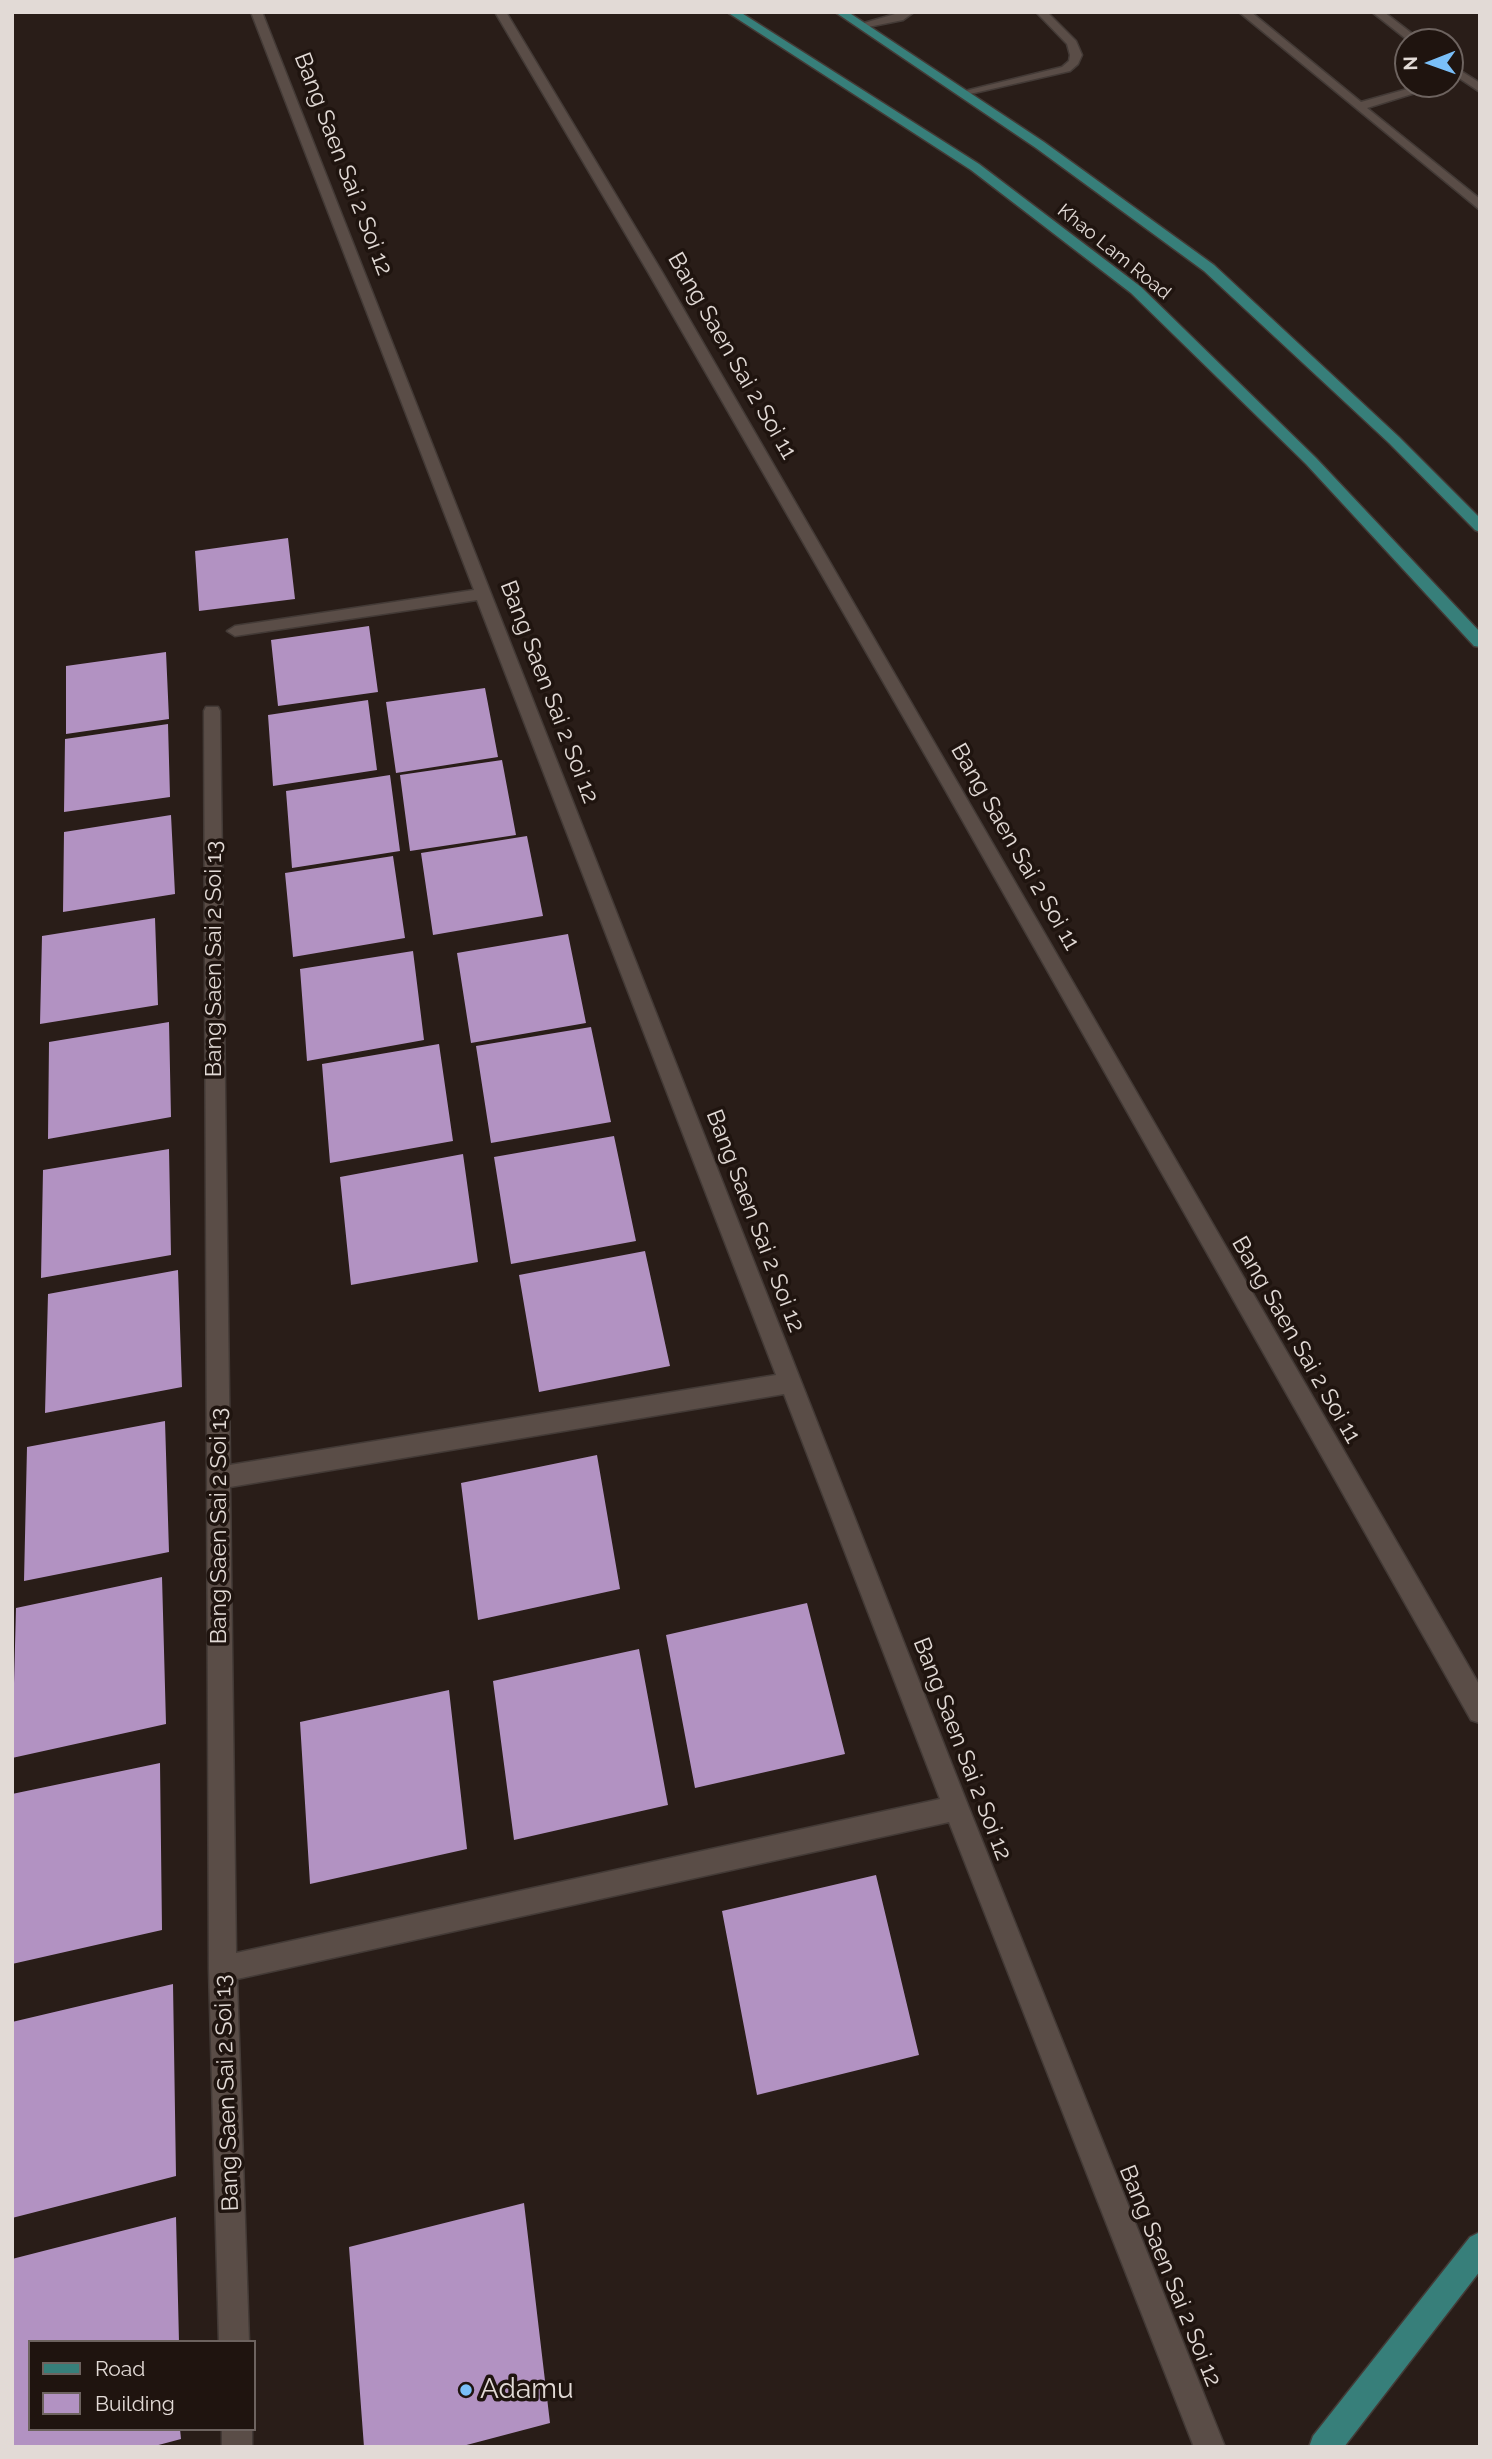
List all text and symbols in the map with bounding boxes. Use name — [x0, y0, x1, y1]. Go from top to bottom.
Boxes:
north arrow — [1394, 28, 1464, 98]
street label: Bang Saen Sai 2 Soi 12 — [288, 49, 398, 279]
text: N — [1399, 56, 1421, 71]
street label: Khao Lam Road — [1053, 199, 1175, 305]
street label: Bang Saen Sai 2 Soi 11 — [662, 248, 802, 464]
street label: Bang Saen Sai 2 Soi 12 — [494, 577, 604, 807]
street label: Bang Saen Sai 2 Soi 11 — [945, 739, 1085, 955]
street label: Bang Saen Sai 2 Soi 13 — [200, 841, 228, 1077]
street label: Bang Saen Sai 2 Soi 12 — [700, 1106, 810, 1336]
street label: Bang Saen Sai 2 Soi 11 — [1226, 1232, 1366, 1448]
street label: Bang Saen Sai 2 Soi 13 — [205, 1408, 233, 1644]
street label: Bang Saen Sai 2 Soi 12 — [907, 1634, 1017, 1864]
street label: Bang Saen Sai 2 Soi 13 — [209, 1974, 245, 2212]
street label: Bang Saen Sai 2 Soi 12 — [1113, 2161, 1227, 2391]
legend — [28, 2340, 256, 2431]
text: Road — [95, 2356, 145, 2381]
place label: Adamu — [480, 2373, 574, 2407]
marker: Adamu — [458, 2382, 474, 2398]
text: Building — [95, 2391, 175, 2416]

